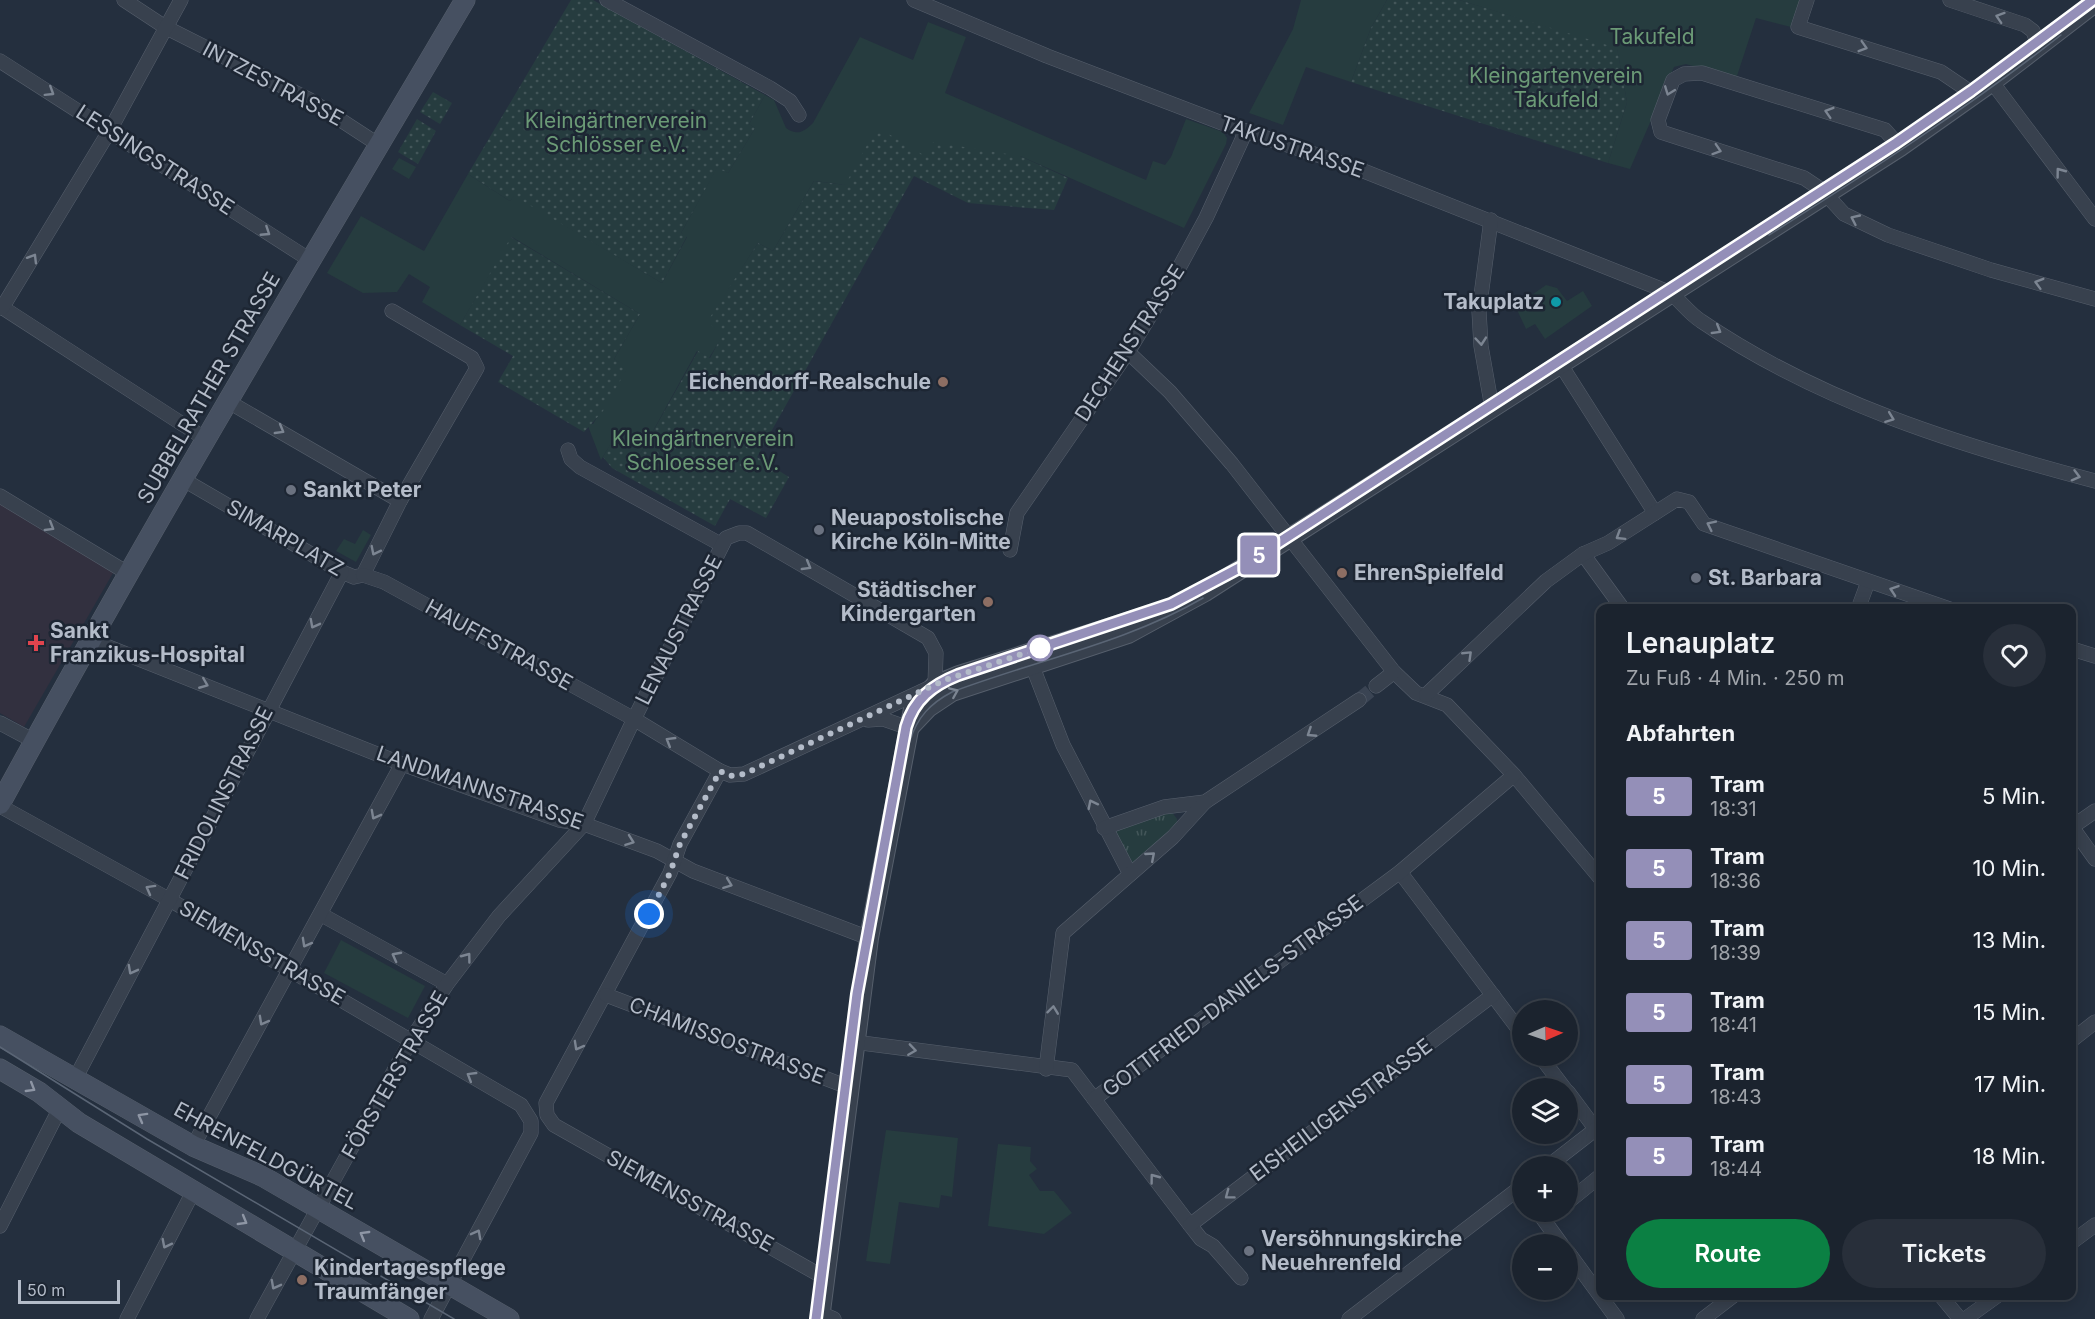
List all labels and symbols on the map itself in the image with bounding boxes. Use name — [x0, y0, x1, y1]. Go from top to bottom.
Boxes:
one-way arrow — [1995, 11, 2006, 24]
park label: Takufeld — [1609, 24, 1695, 49]
street label: INTZESTRASSE — [199, 36, 348, 131]
one-way arrow — [1857, 40, 1868, 52]
park label: Kleingartenverein Takufeld — [1469, 63, 1643, 112]
one-way arrow — [44, 85, 54, 97]
one-way arrow — [1664, 85, 1676, 96]
street label: LESSINGSTRASSE — [72, 99, 239, 220]
one-way arrow — [1824, 107, 1835, 119]
park label: Kleingärtnerverein Schlösser e.V. — [525, 108, 707, 157]
street label: TAKUSTRASSE — [1217, 110, 1367, 183]
one-way arrow — [1711, 143, 1722, 156]
one-way arrow — [2056, 168, 2067, 179]
one-way arrow — [1850, 215, 1861, 227]
one-way arrow — [260, 225, 271, 236]
one-way arrow — [25, 254, 37, 264]
street label: DECHENSTRASSE — [1070, 260, 1190, 426]
street label: SUBBELRATHER STRASSE — [132, 268, 285, 508]
one-way arrow — [2034, 278, 2045, 290]
place label: Takuplatz — [1443, 289, 1544, 314]
marker: Takuplatz — [1549, 295, 1563, 309]
one-way arrow — [1711, 323, 1721, 335]
one-way arrow — [1474, 336, 1487, 345]
place label: Eichendorff-Realschule — [689, 369, 931, 394]
marker: Eichendorff-Realschule — [936, 375, 950, 389]
one-way arrow — [1884, 411, 1895, 423]
one-way arrow — [274, 423, 284, 435]
park label: Kleingärtnerverein Schloesser e.V. — [612, 426, 794, 475]
one-way arrow — [2071, 469, 2081, 482]
place label: Sankt Peter — [303, 477, 422, 502]
marker: Sankt Peter — [284, 483, 298, 497]
street label: SIMARPLATZ — [222, 494, 348, 581]
place label: Neuapostolische Kirche Köln-Mitte — [831, 505, 1011, 554]
one-way arrow — [44, 520, 54, 532]
one-way arrow — [1706, 520, 1717, 532]
marker: Neuapostolische Kirche Köln-Mitte — [812, 523, 826, 537]
one-way arrow — [1616, 528, 1626, 540]
line badge: 5 — [1240, 536, 1278, 574]
one-way arrow — [371, 545, 382, 555]
street label: LENAUSTRASSE — [630, 551, 727, 709]
one-way arrow — [800, 559, 811, 570]
place label: EhrenSpielfeld — [1354, 560, 1504, 585]
place label: St. Barbara — [1708, 565, 1822, 590]
marker: EhrenSpielfeld — [1335, 566, 1349, 580]
marker: St. Barbara — [1689, 571, 1703, 585]
place label: Städtischer Kindergarten — [841, 577, 976, 626]
one-way arrow — [1889, 585, 1900, 598]
street label: HAUFFSTRASSE — [421, 594, 577, 695]
marker: Städtischer Kindergarten — [981, 595, 995, 609]
one-way arrow — [310, 617, 321, 628]
place label: Sankt Franzikus-Hospital — [50, 618, 245, 667]
marker: Sankt Franzikus-Hospital — [27, 634, 45, 652]
unlabelled marker — [1027, 635, 1053, 661]
one-way arrow — [1462, 651, 1472, 662]
one-way arrow — [198, 677, 208, 690]
one-way arrow — [947, 687, 958, 699]
street label: FRIDOLINSTRASSE — [169, 702, 278, 883]
one-way arrow — [1307, 726, 1317, 738]
one-way arrow — [666, 736, 676, 748]
street label: LANDMANNSTRASSE — [373, 740, 587, 835]
one-way arrow — [1088, 800, 1100, 811]
one-way arrow — [371, 809, 382, 820]
one-way arrow — [624, 833, 635, 846]
one-way arrow — [1144, 852, 1155, 863]
one-way arrow — [722, 877, 733, 890]
one-way arrow — [145, 885, 156, 896]
street label: GOTTFRIED-DANIELS-STRASSE — [1097, 889, 1368, 1102]
street label: SIEMENSSTRASSE — [175, 895, 350, 1010]
your location — [634, 899, 664, 929]
one-way arrow — [302, 937, 314, 947]
one-way arrow — [392, 952, 402, 963]
one-way arrow — [460, 953, 471, 964]
one-way arrow — [128, 964, 139, 974]
street label: FÖRSTERSTRASSE — [336, 986, 453, 1163]
street label: CHAMISSOSTRASSE — [626, 992, 829, 1089]
north arrow — [1512, 1000, 1578, 1066]
one-way arrow — [1046, 1006, 1059, 1015]
one-way arrow — [259, 1015, 270, 1026]
street label: EISHEILIGENSTRASSE — [1245, 1033, 1437, 1186]
one-way arrow — [574, 1040, 585, 1050]
one-way arrow — [907, 1043, 916, 1055]
one-way arrow — [467, 1071, 477, 1083]
one-way arrow — [25, 1080, 35, 1092]
street label: EHRENFELDGÜRTEL — [170, 1095, 363, 1215]
one-way arrow — [138, 1113, 148, 1124]
street label: SIEMENSSTRASSE — [602, 1144, 778, 1257]
one-way arrow — [1151, 1174, 1162, 1185]
one-way arrow — [1224, 1188, 1235, 1199]
one-way arrow — [237, 1214, 247, 1225]
place label: Versöhnungskirche Neuehrenfeld — [1261, 1226, 1462, 1275]
one-way arrow — [470, 1229, 481, 1240]
one-way arrow — [360, 1230, 370, 1242]
one-way arrow — [162, 1238, 173, 1248]
marker: Versöhnungskirche Neuehrenfeld — [1242, 1244, 1256, 1258]
place label: Kindertagespflege Traumfänger — [314, 1255, 506, 1304]
marker: Kindertagespflege Traumfänger — [295, 1273, 309, 1287]
scale bar — [18, 1277, 120, 1304]
one-way arrow — [271, 1278, 282, 1289]

